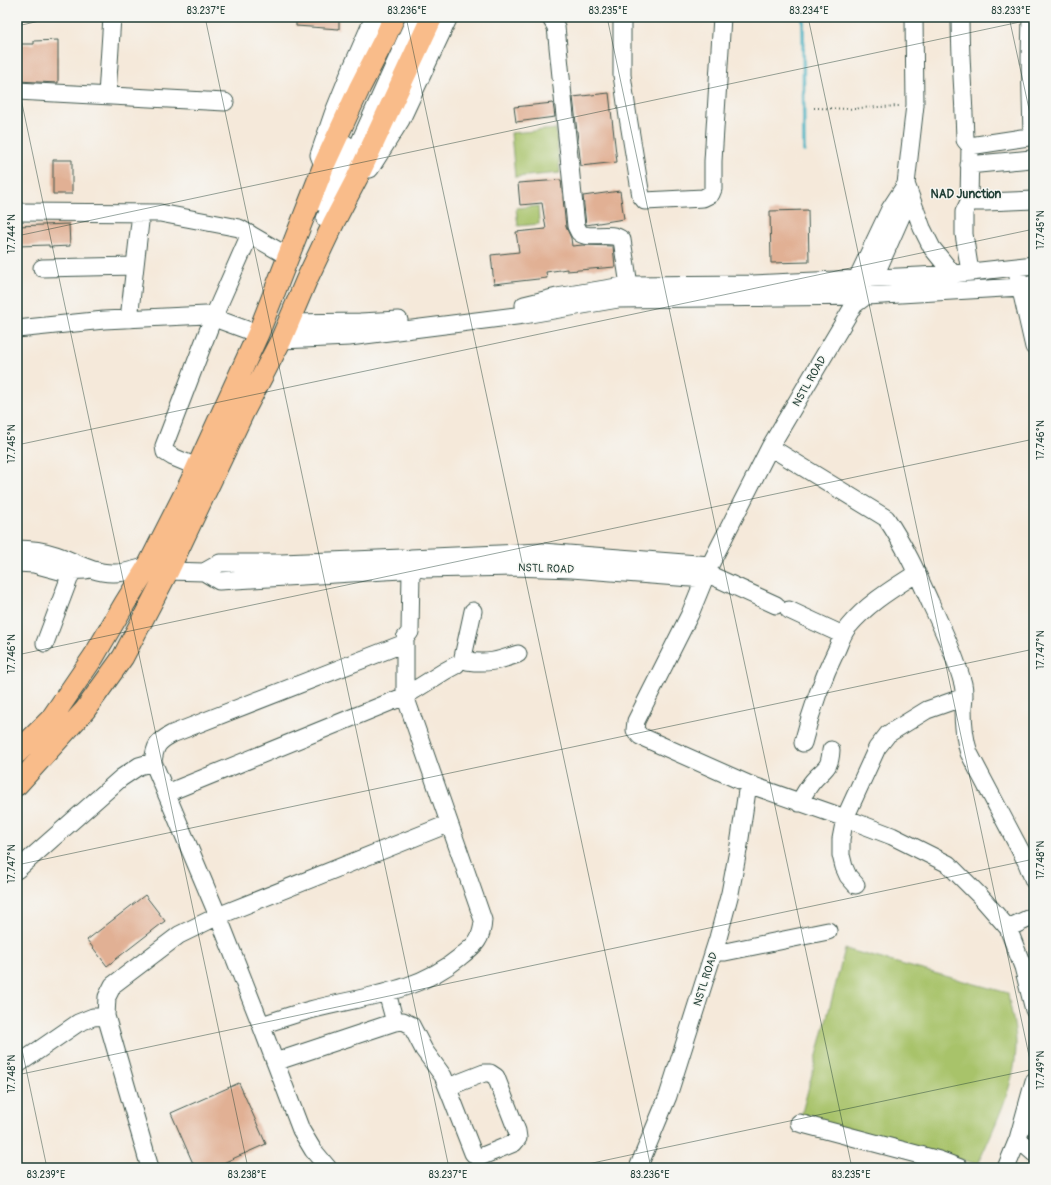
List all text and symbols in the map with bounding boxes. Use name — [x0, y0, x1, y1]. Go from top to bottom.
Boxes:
text: 83.237°E — [187, 5, 225, 17]
text: 83.236°E — [387, 5, 427, 17]
text: 83.235°E — [589, 5, 627, 17]
text: 83.234°E — [789, 5, 829, 17]
text: 83.233°E — [992, 5, 1030, 17]
district label: NAD Junction — [931, 187, 1002, 202]
text: 17.745°N — [1035, 210, 1047, 250]
text: 17.744°N — [6, 214, 18, 254]
street label: NSTL ROAD — [790, 354, 829, 409]
text: 17.746°N — [1035, 420, 1047, 460]
text: 17.745°N — [6, 424, 18, 464]
street label: NSTL ROAD — [518, 561, 574, 576]
text: 17.747°N — [1035, 630, 1047, 669]
text: 17.746°N — [6, 634, 18, 674]
text: 17.748°N — [1035, 840, 1047, 879]
text: 17.747°N — [6, 844, 18, 883]
street label: NSTL ROAD — [691, 950, 720, 1008]
text: 17.749°N — [1035, 1050, 1047, 1089]
text: 17.748°N — [6, 1054, 18, 1093]
text: 83.239°E — [27, 1169, 65, 1181]
text: 83.238°E — [228, 1169, 266, 1181]
text: 83.237°E — [429, 1169, 467, 1181]
text: 83.236°E — [630, 1169, 670, 1181]
text: 83.235°E — [832, 1169, 870, 1181]

